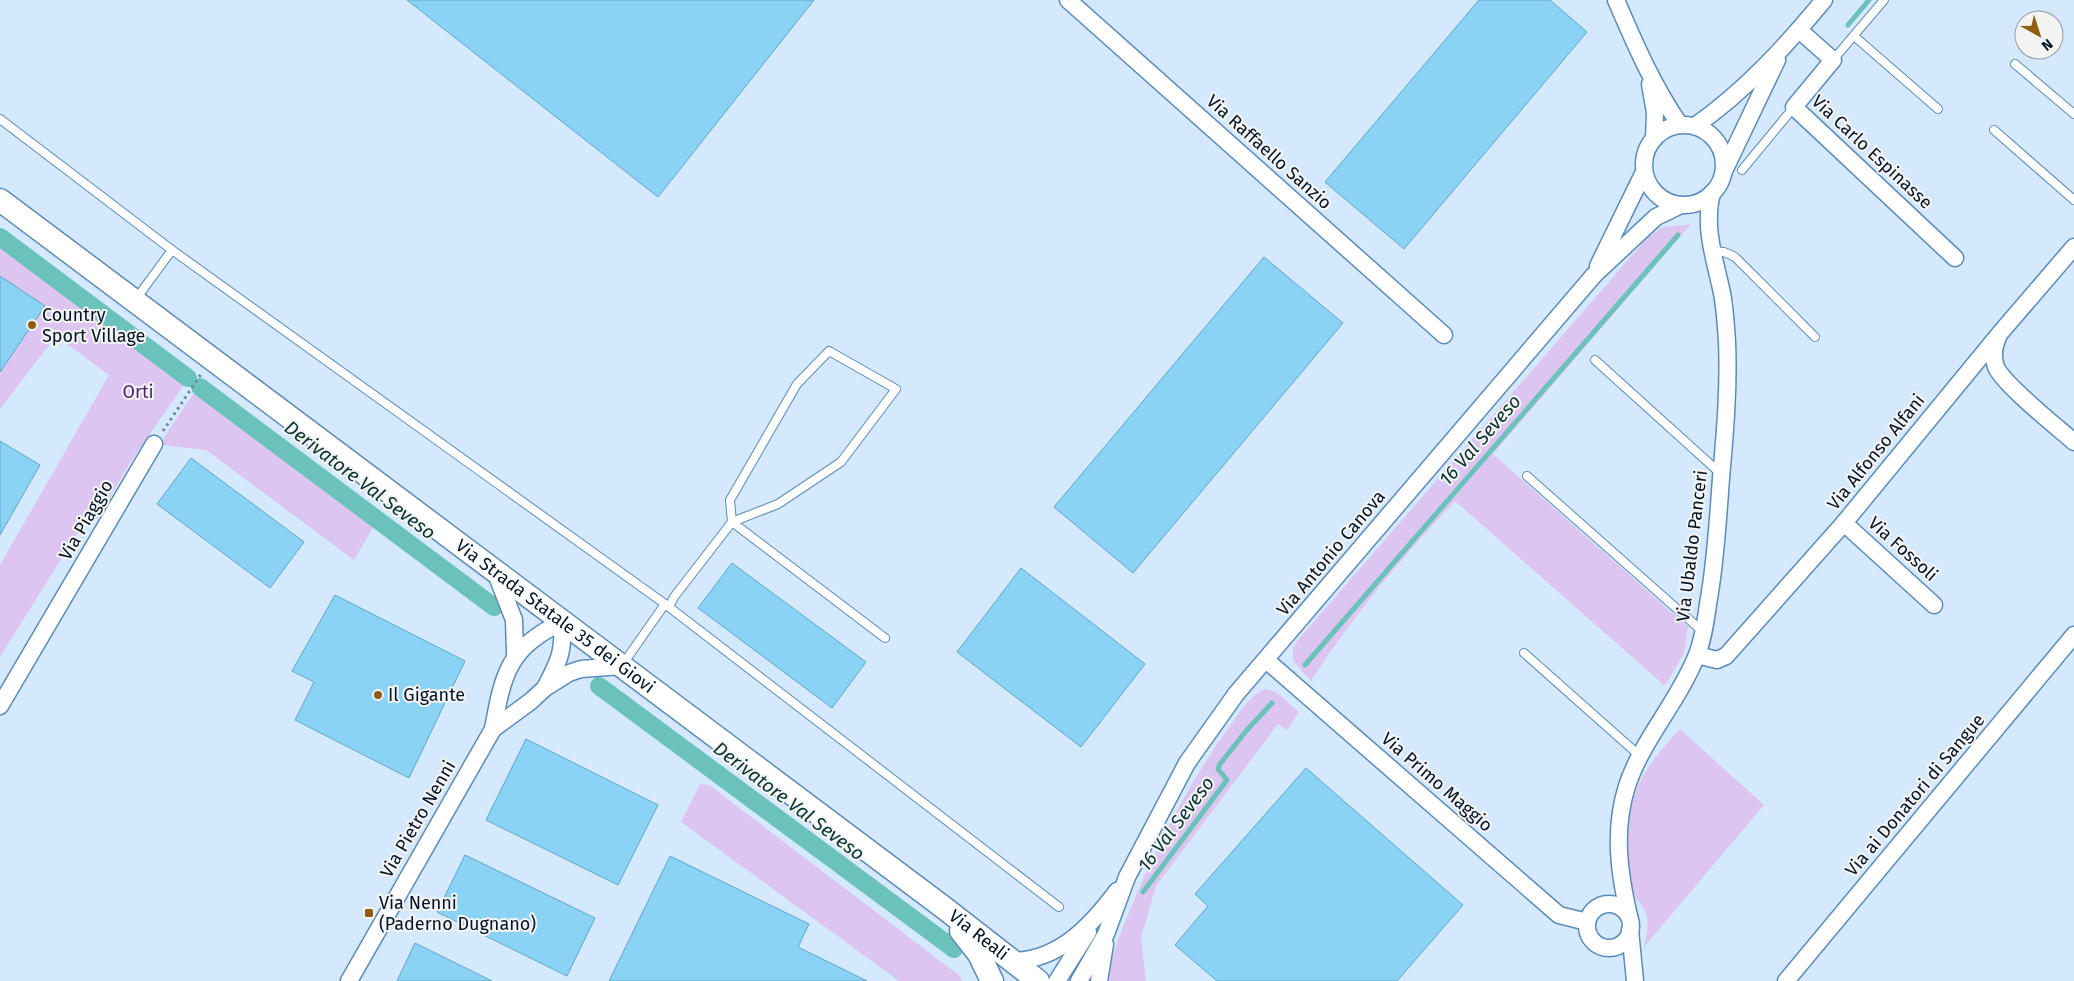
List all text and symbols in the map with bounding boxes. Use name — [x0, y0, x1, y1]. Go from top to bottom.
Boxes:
north arrow — [2014, 10, 2064, 60]
text: N — [2038, 35, 2056, 54]
street label: Via Raffaello Sanzio — [1202, 90, 1336, 214]
street label: Via Carlo Espinasse — [1807, 90, 1937, 214]
place label: Country Sport Village — [42, 304, 145, 347]
marker: Country Sport Village — [26, 319, 38, 331]
park label: Orti — [123, 381, 153, 403]
water label: 16 Val Seveso — [1434, 390, 1526, 490]
street label: Via Alfonso Alfani — [1823, 390, 1929, 514]
water label: Derivatore Val Seveso — [280, 416, 440, 544]
street label: Via Ubaldo Panceri — [1672, 469, 1712, 623]
street label: Via Piaggio — [54, 476, 118, 564]
street label: Via Antonio Canova — [1272, 486, 1390, 620]
street label: Via Fossoli — [1864, 512, 1942, 586]
street label: Via Strada Statale 35 dei Giovi — [451, 535, 659, 698]
place label: Il Gigante — [388, 684, 465, 706]
marker: Il Gigante — [372, 689, 384, 701]
street label: Via ai Donatori di Sangue — [1841, 709, 1989, 881]
street label: Via Primo Maggio — [1377, 728, 1497, 836]
water label: Derivatore Val Seveso — [709, 737, 869, 865]
street label: Via Pietro Nenni — [376, 757, 460, 881]
water label: 16 Val Seveso — [1133, 772, 1219, 876]
place label: Via Nenni (Paderno Dugnano) — [379, 892, 536, 935]
street label: Via Reali — [944, 905, 1013, 965]
marker: Via Nenni (Paderno Dugnano) — [363, 907, 375, 919]

